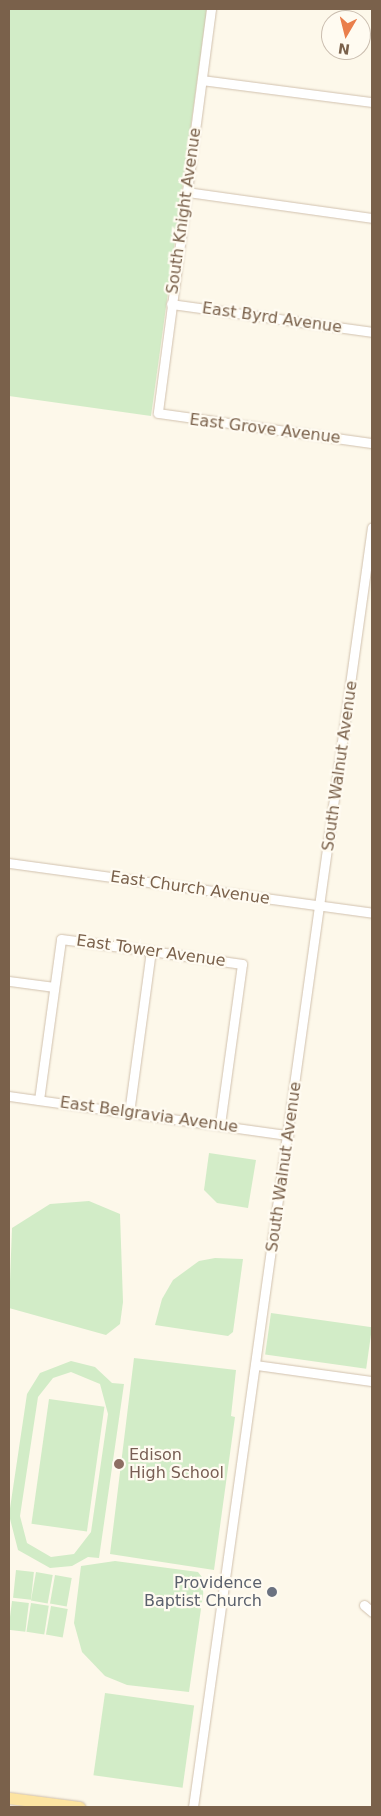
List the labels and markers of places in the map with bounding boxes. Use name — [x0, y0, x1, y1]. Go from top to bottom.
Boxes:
place label: Edison High School — [129, 1445, 224, 1483]
marker: Edison High School — [113, 1458, 125, 1470]
place label: Providence Baptist Church — [144, 1573, 262, 1611]
marker: Providence Baptist Church — [266, 1586, 278, 1598]

